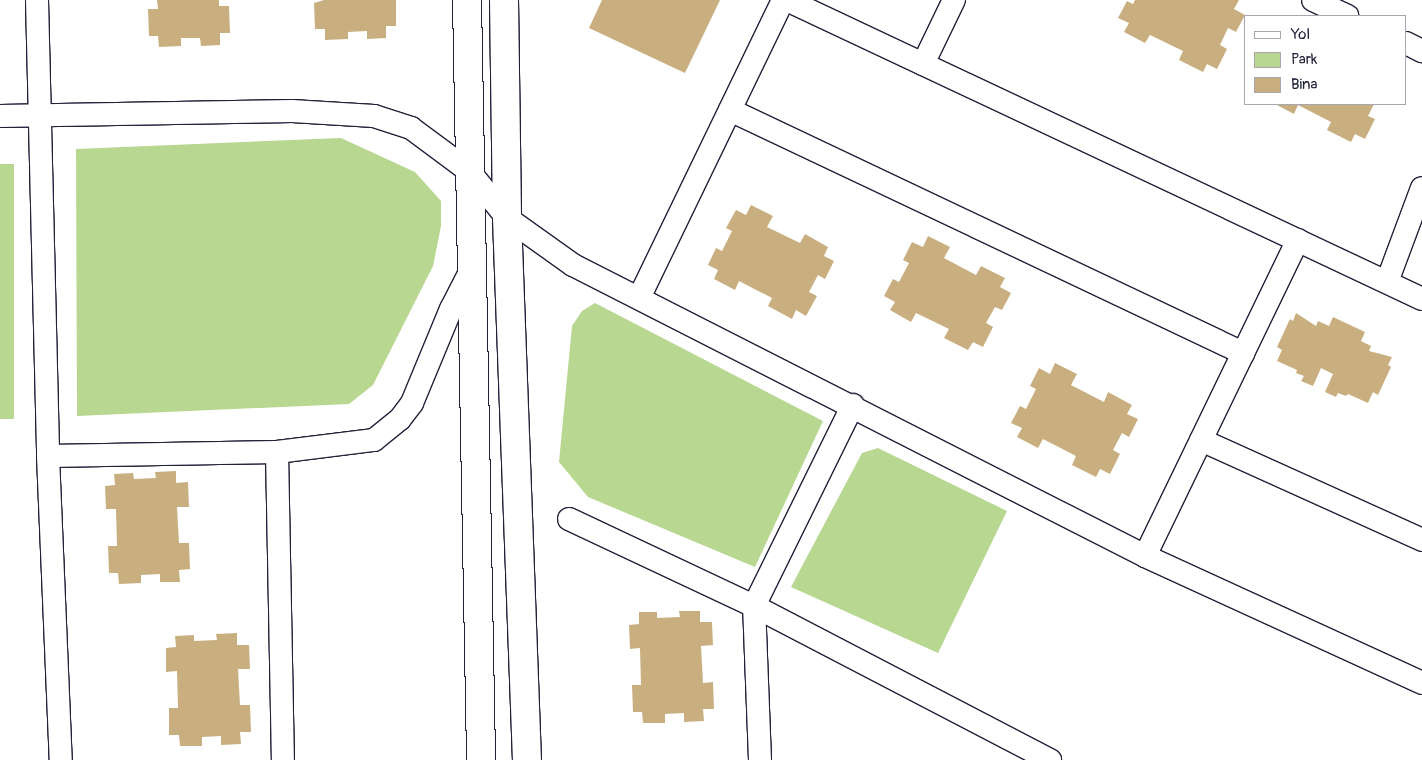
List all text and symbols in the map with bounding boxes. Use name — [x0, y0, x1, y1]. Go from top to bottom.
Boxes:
legend — [1244, 15, 1407, 105]
text: Yol — [1291, 25, 1310, 44]
text: Park — [1291, 50, 1317, 69]
text: Bina — [1291, 75, 1317, 94]

